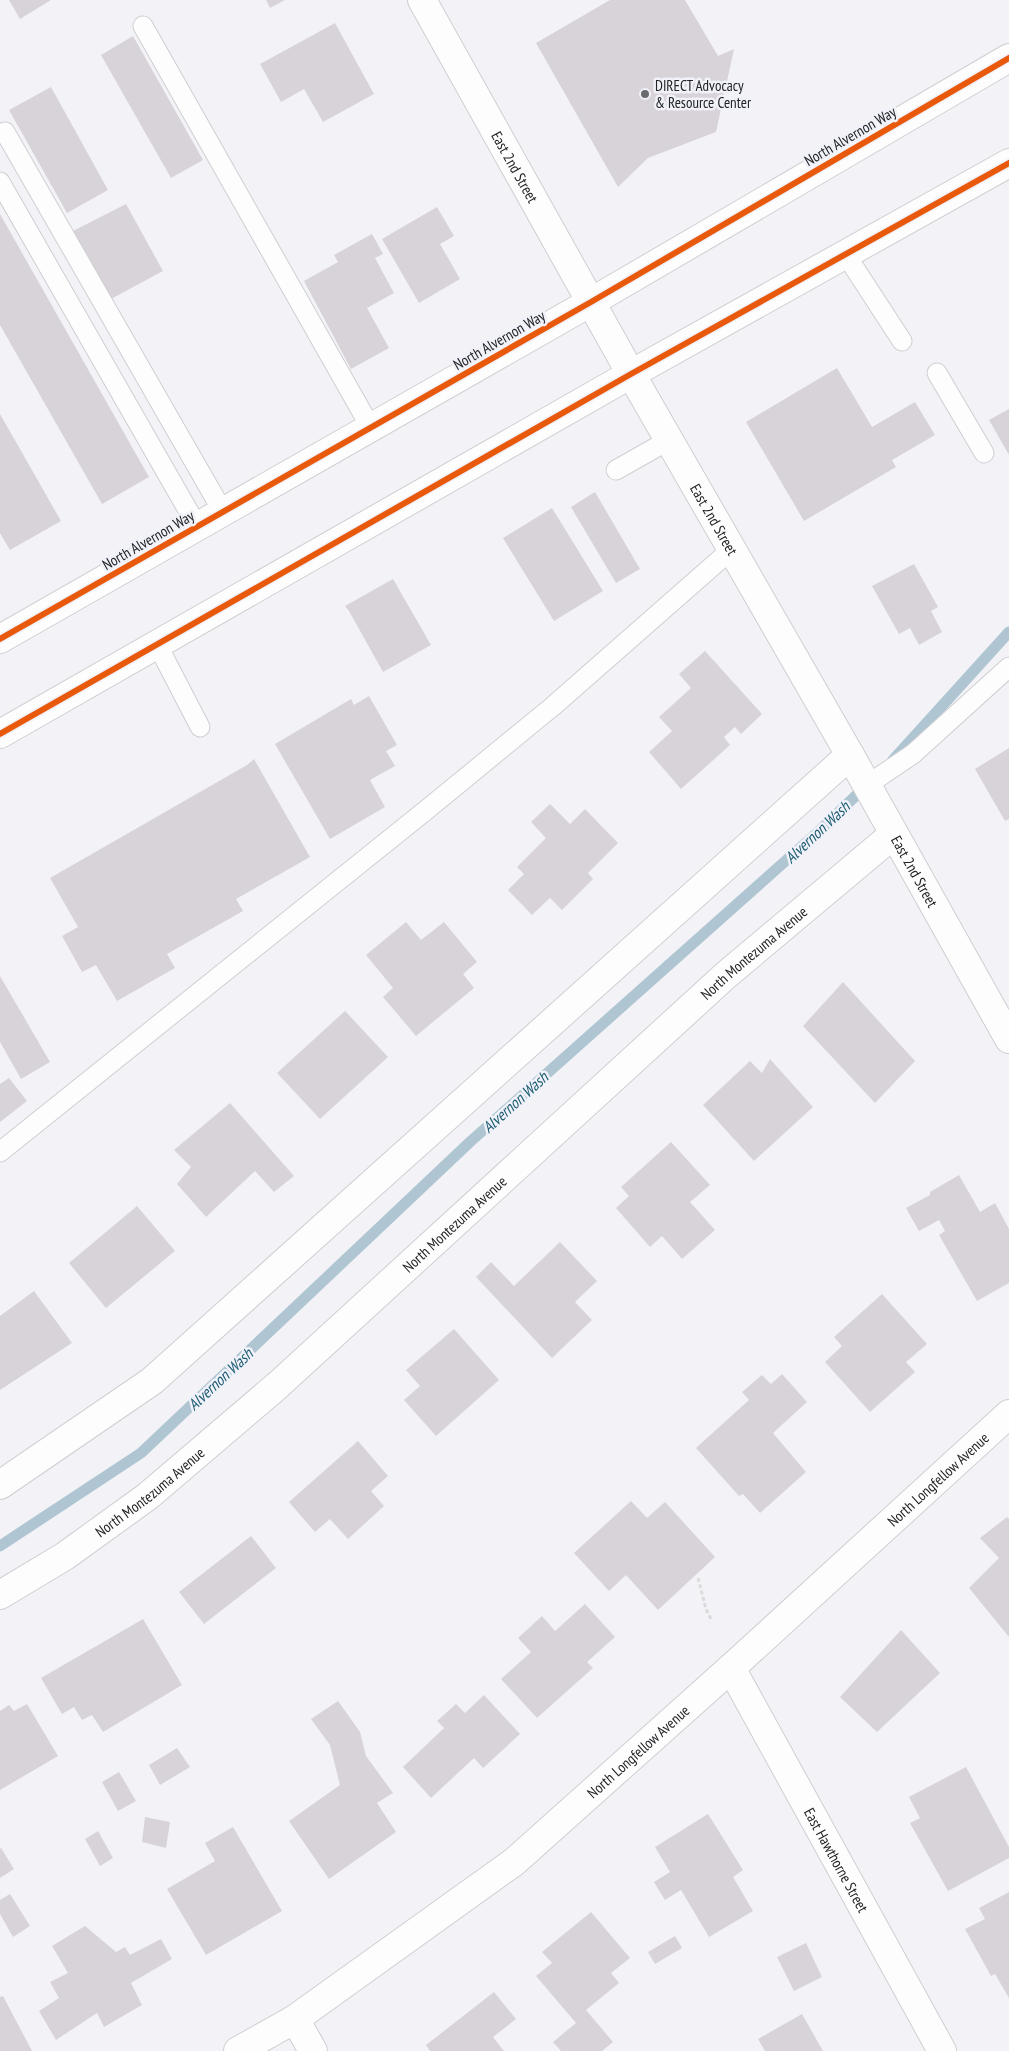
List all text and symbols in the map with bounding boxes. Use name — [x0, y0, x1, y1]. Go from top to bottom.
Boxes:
place label: DIRECT Advocacy & Resource Center — [655, 76, 752, 112]
marker: DIRECT Advocacy & Resource Center — [639, 88, 651, 100]
street label: North Alvernon Way — [801, 102, 900, 170]
street label: East 2nd Street — [488, 128, 543, 206]
street label: North Alvernon Way — [450, 306, 549, 374]
street label: East 2nd Street — [687, 480, 742, 558]
street label: North Alvernon Way — [99, 506, 198, 574]
water label: Alvernon Wash — [780, 796, 854, 867]
street label: East 2nd Street — [887, 832, 943, 910]
street label: North Montezuma Avenue — [696, 902, 811, 1003]
water label: Alvernon Wash — [478, 1067, 553, 1137]
street label: North Montezuma Avenue — [398, 1171, 510, 1276]
water label: Alvernon Wash — [183, 1343, 257, 1414]
street label: North Longfellow Avenue — [883, 1428, 992, 1530]
street label: North Montezuma Avenue — [91, 1443, 208, 1541]
street label: North Longfellow Avenue — [583, 1701, 693, 1802]
street label: East Hawthorne Street — [800, 1804, 873, 1915]

